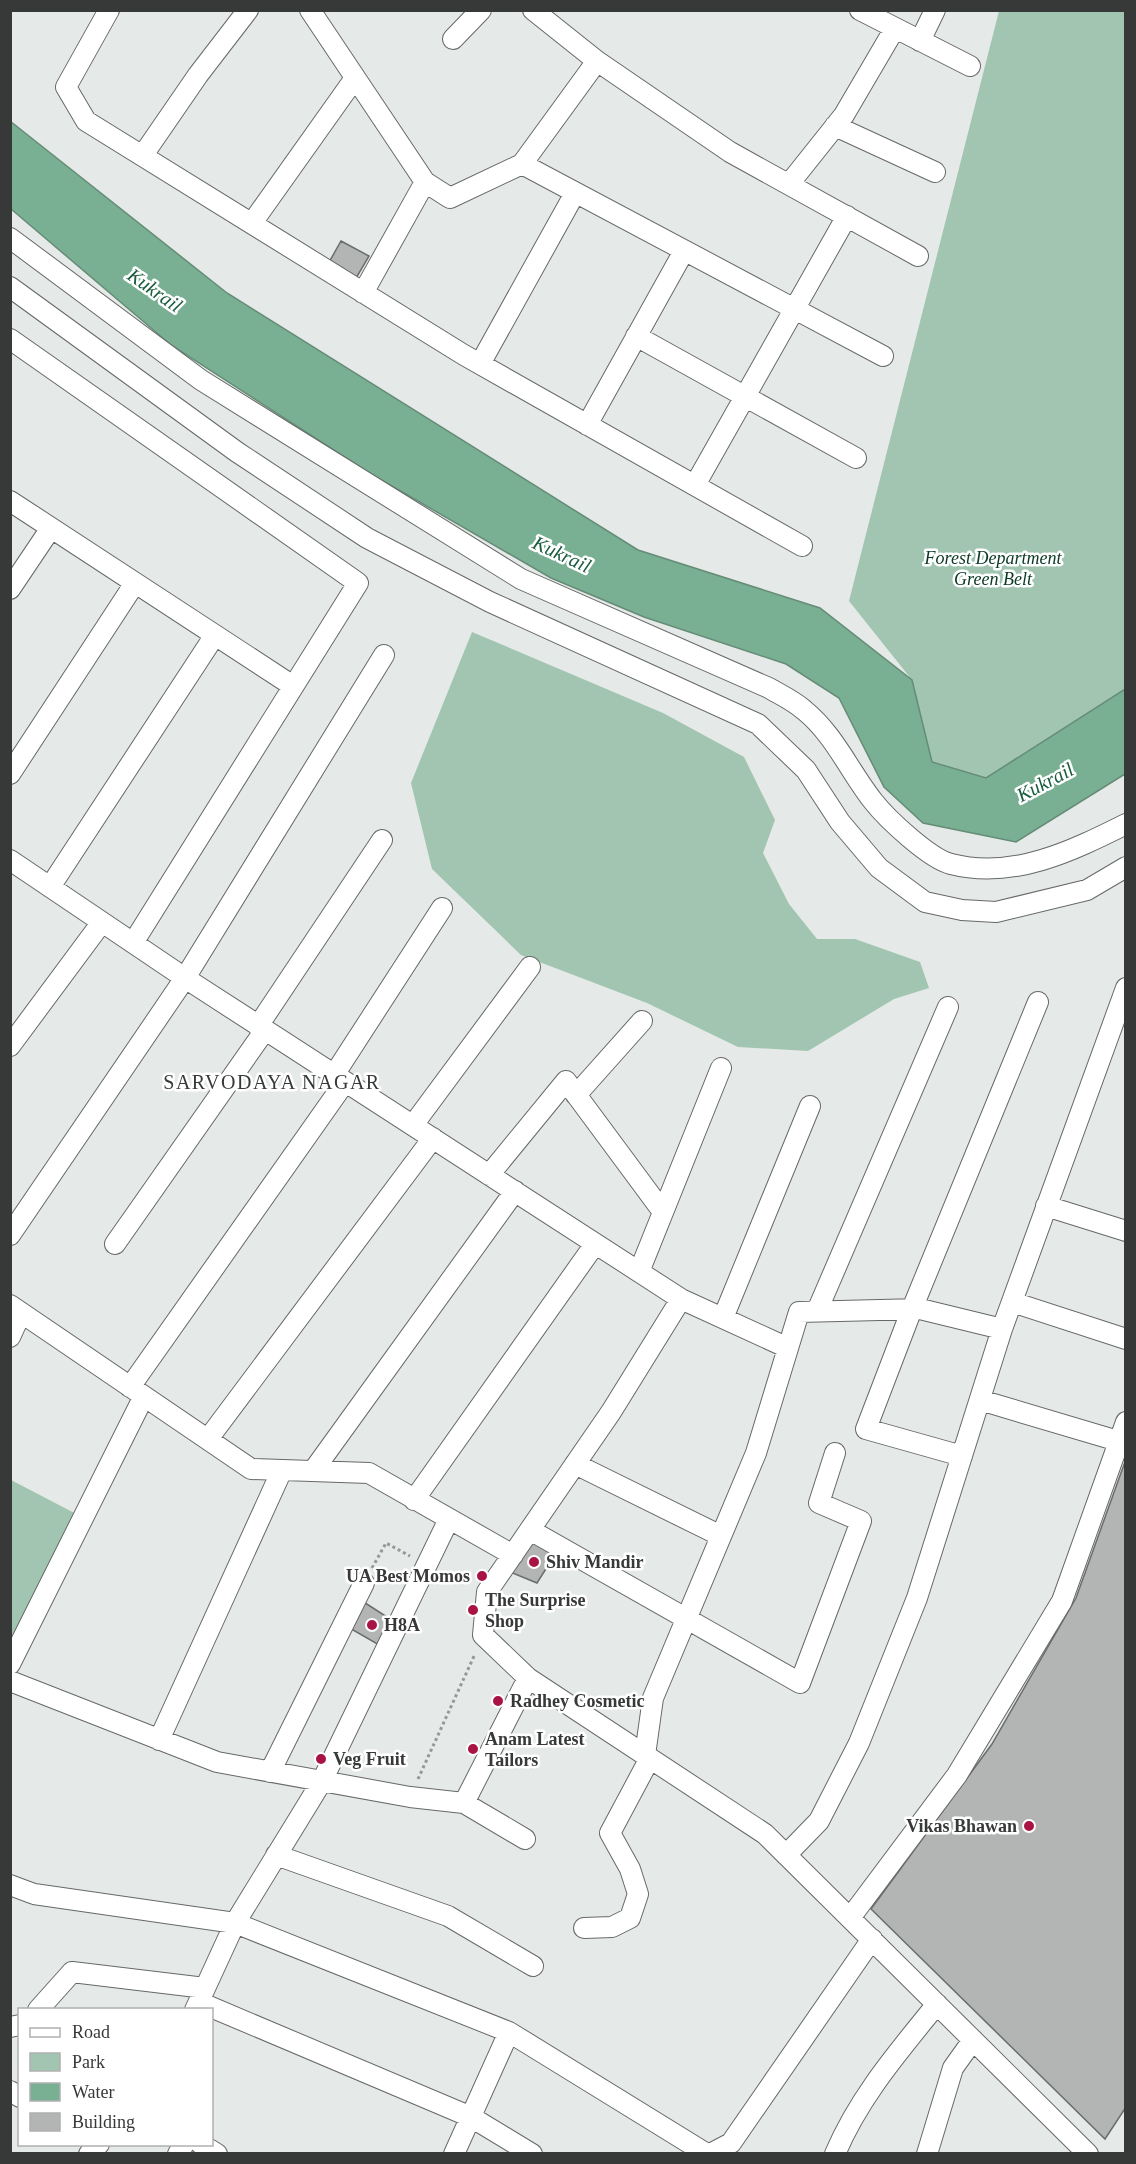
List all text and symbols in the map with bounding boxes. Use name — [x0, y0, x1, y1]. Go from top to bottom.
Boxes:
water label: Kukrail — [123, 263, 187, 317]
water label: Kukrail — [529, 531, 595, 577]
park label: Forest Department Green Belt — [924, 548, 1062, 589]
water label: Kukrail — [1012, 758, 1078, 807]
district label: SARVODAYA NAGAR — [163, 1071, 381, 1093]
place label: Shiv Mandir — [546, 1552, 644, 1572]
marker: Shiv Mandir — [527, 1555, 541, 1569]
place label: UA Best Momos — [346, 1566, 470, 1586]
marker: UA Best Momos — [475, 1569, 489, 1583]
place label: The Surprise Shop — [485, 1590, 586, 1631]
marker: The Surprise Shop — [466, 1603, 480, 1617]
place label: H8A — [384, 1615, 420, 1635]
marker: H8A — [365, 1618, 379, 1632]
place label: Radhey Cosmetic — [510, 1691, 644, 1711]
marker: Radhey Cosmetic — [491, 1694, 505, 1708]
place label: Anam Latest Tailors — [485, 1729, 585, 1770]
marker: Anam Latest Tailors — [466, 1742, 480, 1756]
place label: Veg Fruit — [333, 1749, 406, 1769]
marker: Veg Fruit — [314, 1752, 328, 1766]
place label: Vikas Bhawan — [906, 1816, 1017, 1836]
marker: Vikas Bhawan — [1022, 1819, 1036, 1833]
legend — [18, 2008, 213, 2146]
text: Road — [72, 2022, 110, 2042]
text: Park — [72, 2052, 105, 2072]
text: Water — [72, 2082, 115, 2102]
text: Building — [72, 2112, 135, 2132]

